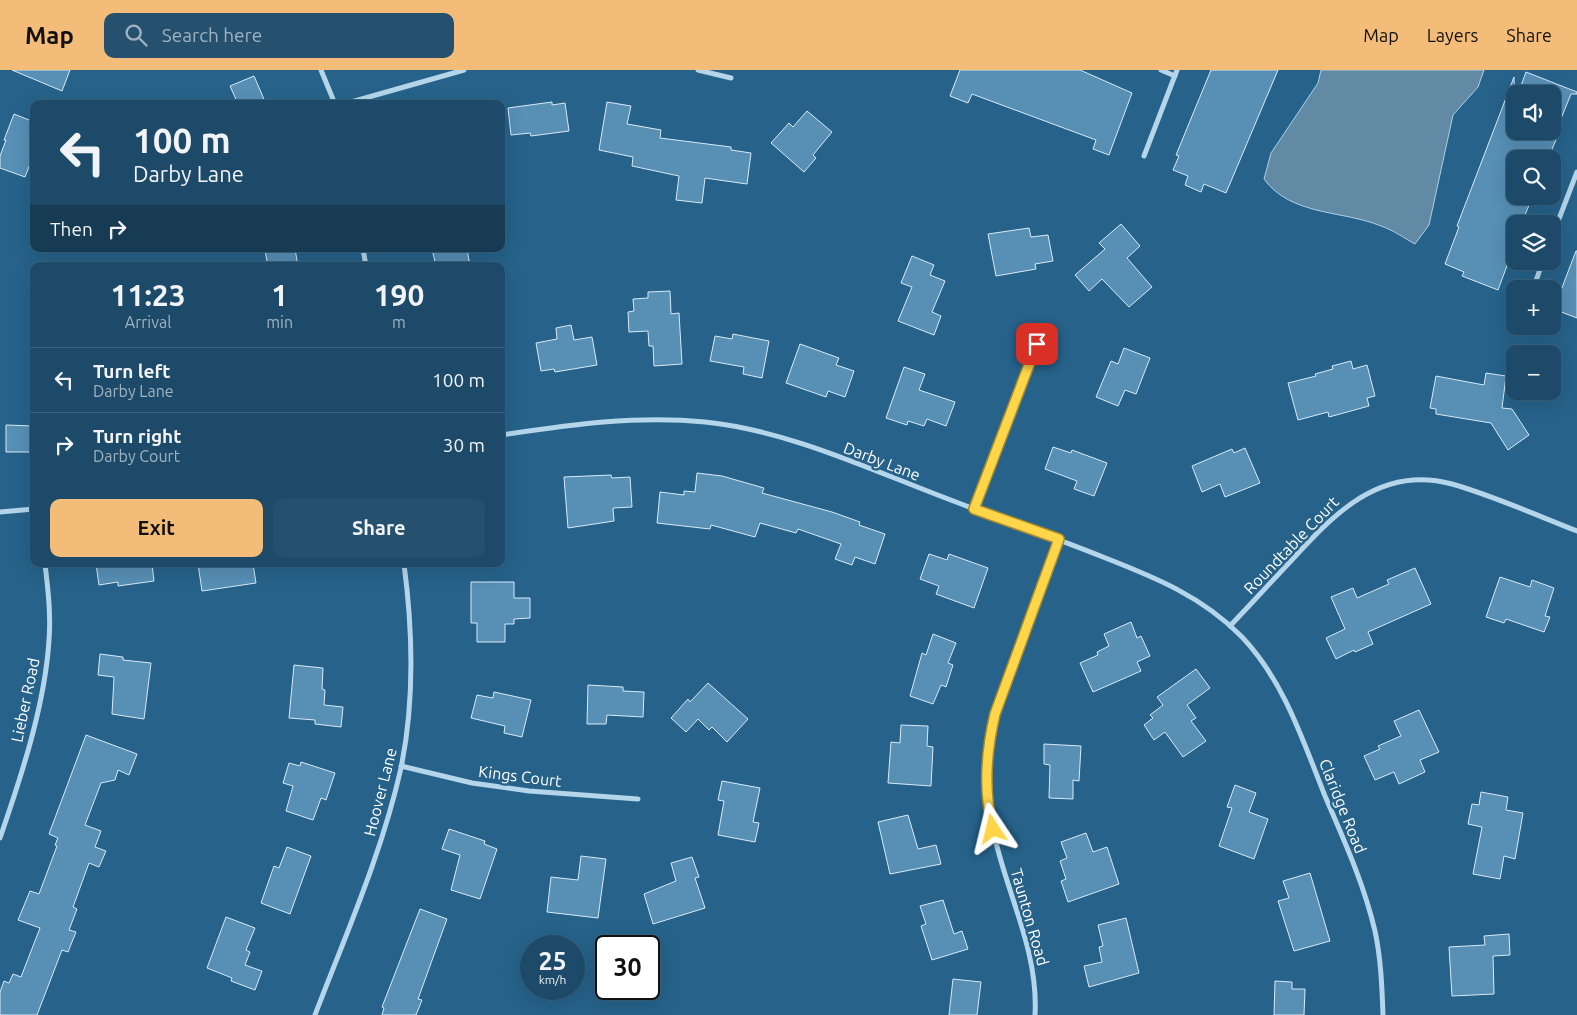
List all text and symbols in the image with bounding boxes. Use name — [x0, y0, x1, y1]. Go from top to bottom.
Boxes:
search box — [104, 13, 454, 58]
icon: search — [122, 21, 150, 49]
text: Map — [25, 22, 74, 49]
text: Search here — [162, 24, 262, 46]
text: Map — [1363, 25, 1399, 45]
text: Layers — [1427, 25, 1478, 45]
text: Share — [1506, 25, 1552, 45]
map controls — [1506, 85, 1561, 400]
button: sound — [1506, 85, 1561, 140]
icon: left — [50, 120, 115, 185]
text: 100 m — [133, 120, 231, 160]
button: search — [1506, 150, 1561, 205]
text: Darby Lane — [133, 161, 244, 186]
icon: right — [103, 215, 131, 243]
button: layers — [1506, 215, 1561, 270]
text: Then — [50, 218, 93, 240]
text: 11:23 — [111, 278, 186, 312]
text: 1 — [271, 278, 288, 312]
text: 190 — [374, 278, 424, 312]
button: + — [1506, 280, 1561, 335]
text: Arrival — [125, 313, 171, 331]
text: min — [266, 313, 293, 331]
text: m — [392, 313, 406, 331]
pin — [1016, 323, 1058, 365]
icon: arrive — [1023, 330, 1051, 358]
button: − — [1506, 345, 1561, 400]
text: Turn left — [93, 360, 171, 382]
icon: left — [50, 366, 78, 394]
text: 100 m — [432, 369, 485, 391]
text: Darby Lane — [93, 382, 174, 400]
text: Turn right — [93, 425, 181, 447]
icon: right — [50, 431, 78, 459]
text: 30 m — [443, 434, 485, 456]
street label: Darby Lane — [841, 438, 923, 484]
text: Darby Court — [93, 447, 180, 465]
street label: Roundtable Court — [1240, 492, 1342, 597]
button: Exit — [50, 499, 263, 557]
button: Share — [273, 499, 485, 557]
street label: Lieber Road — [7, 656, 43, 744]
street label: Hoover Lane — [360, 746, 400, 838]
street label: Claridge Road — [1316, 756, 1370, 856]
street label: Kings Court — [477, 762, 563, 790]
position arrow — [966, 802, 1018, 854]
street label: Taunton Road — [1008, 866, 1052, 968]
speed limit sign: 30 — [595, 935, 660, 1000]
text: 25 — [538, 947, 567, 975]
text: km/h — [539, 973, 566, 986]

